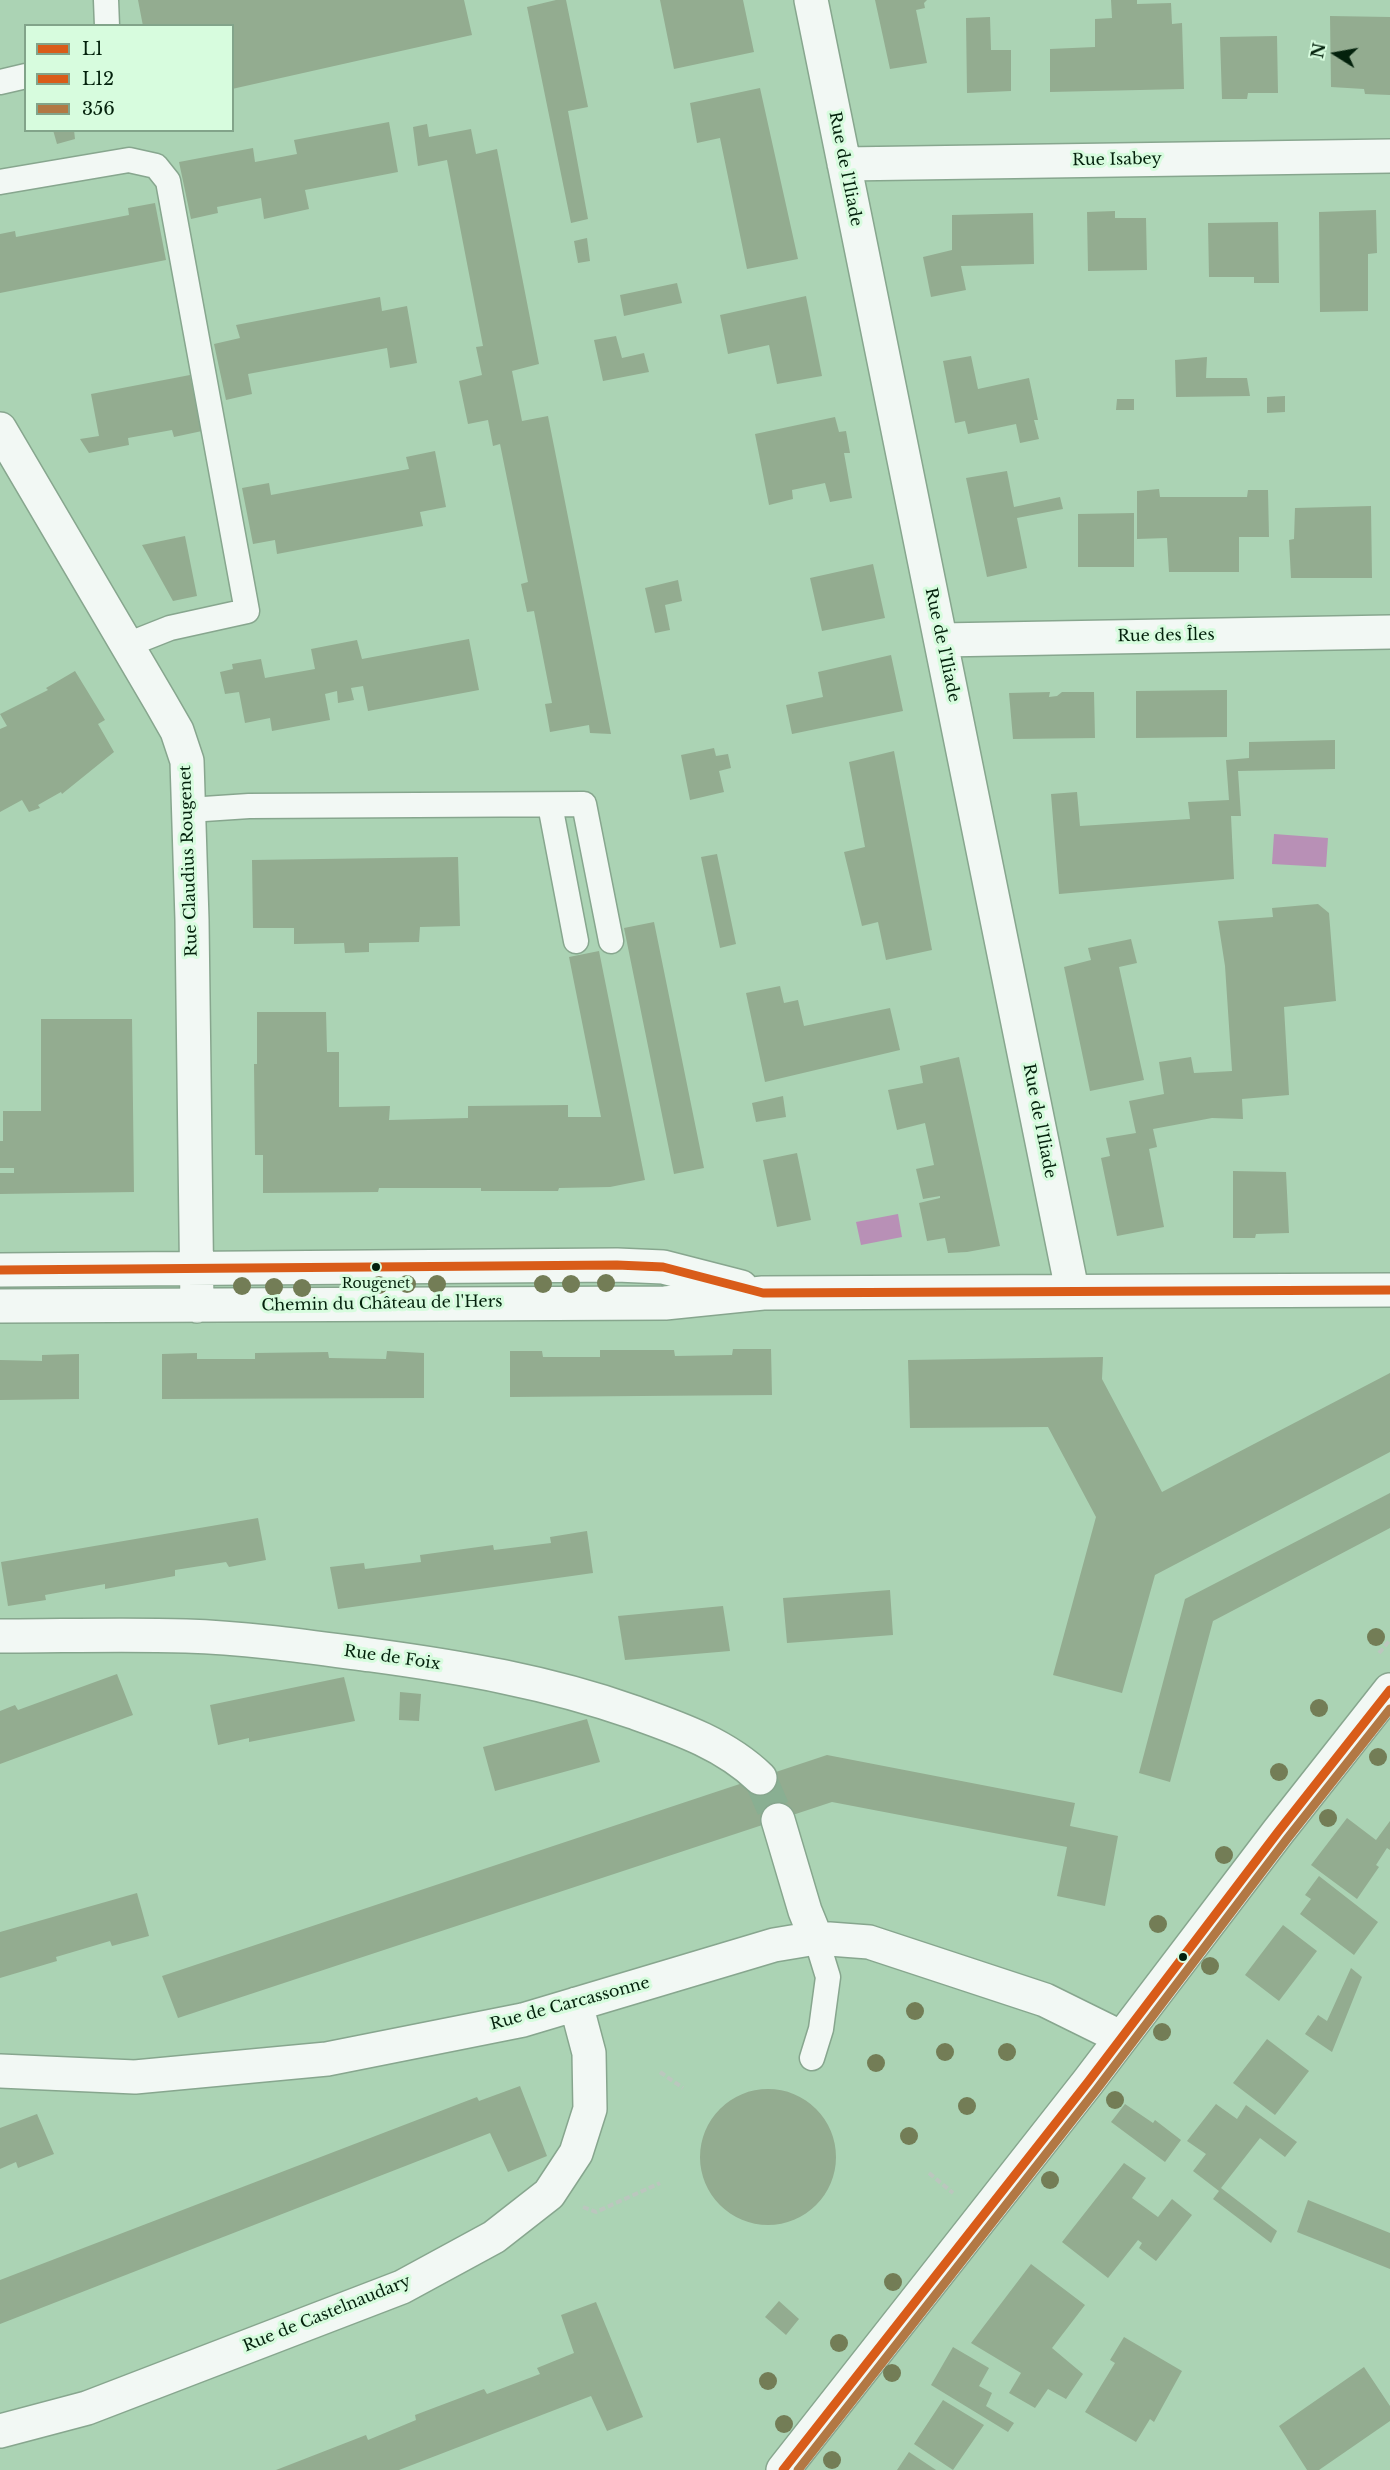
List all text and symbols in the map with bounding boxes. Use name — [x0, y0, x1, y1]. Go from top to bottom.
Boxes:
legend — [24, 24, 234, 132]
north arrow — [1306, 24, 1366, 84]
text: L1 — [82, 38, 103, 60]
text: N — [1307, 41, 1330, 60]
text: L12 — [82, 68, 114, 90]
text: 356 — [82, 98, 115, 120]
street label: Rue de l'Iliade — [824, 110, 866, 228]
street label: Rue Isabey — [1072, 150, 1162, 170]
street label: Rue de l'Iliade — [921, 586, 963, 704]
street label: Rue des Îles — [1117, 626, 1215, 646]
street label: Rue Claudius Rougenet — [176, 765, 202, 957]
street label: Rue de l'Iliade — [1018, 1062, 1060, 1180]
marker: Rougenet — [370, 1261, 382, 1273]
place label: Rougenet — [342, 1276, 410, 1292]
street label: Chemin du Château de l'Hers — [261, 1292, 503, 1316]
street label: Rue de Foix — [342, 1642, 442, 1674]
unlabelled marker — [1177, 1951, 1189, 1963]
street label: Rue de Carcassonne — [488, 1973, 652, 2035]
street label: Rue de Castelnaudary — [240, 2272, 414, 2356]

